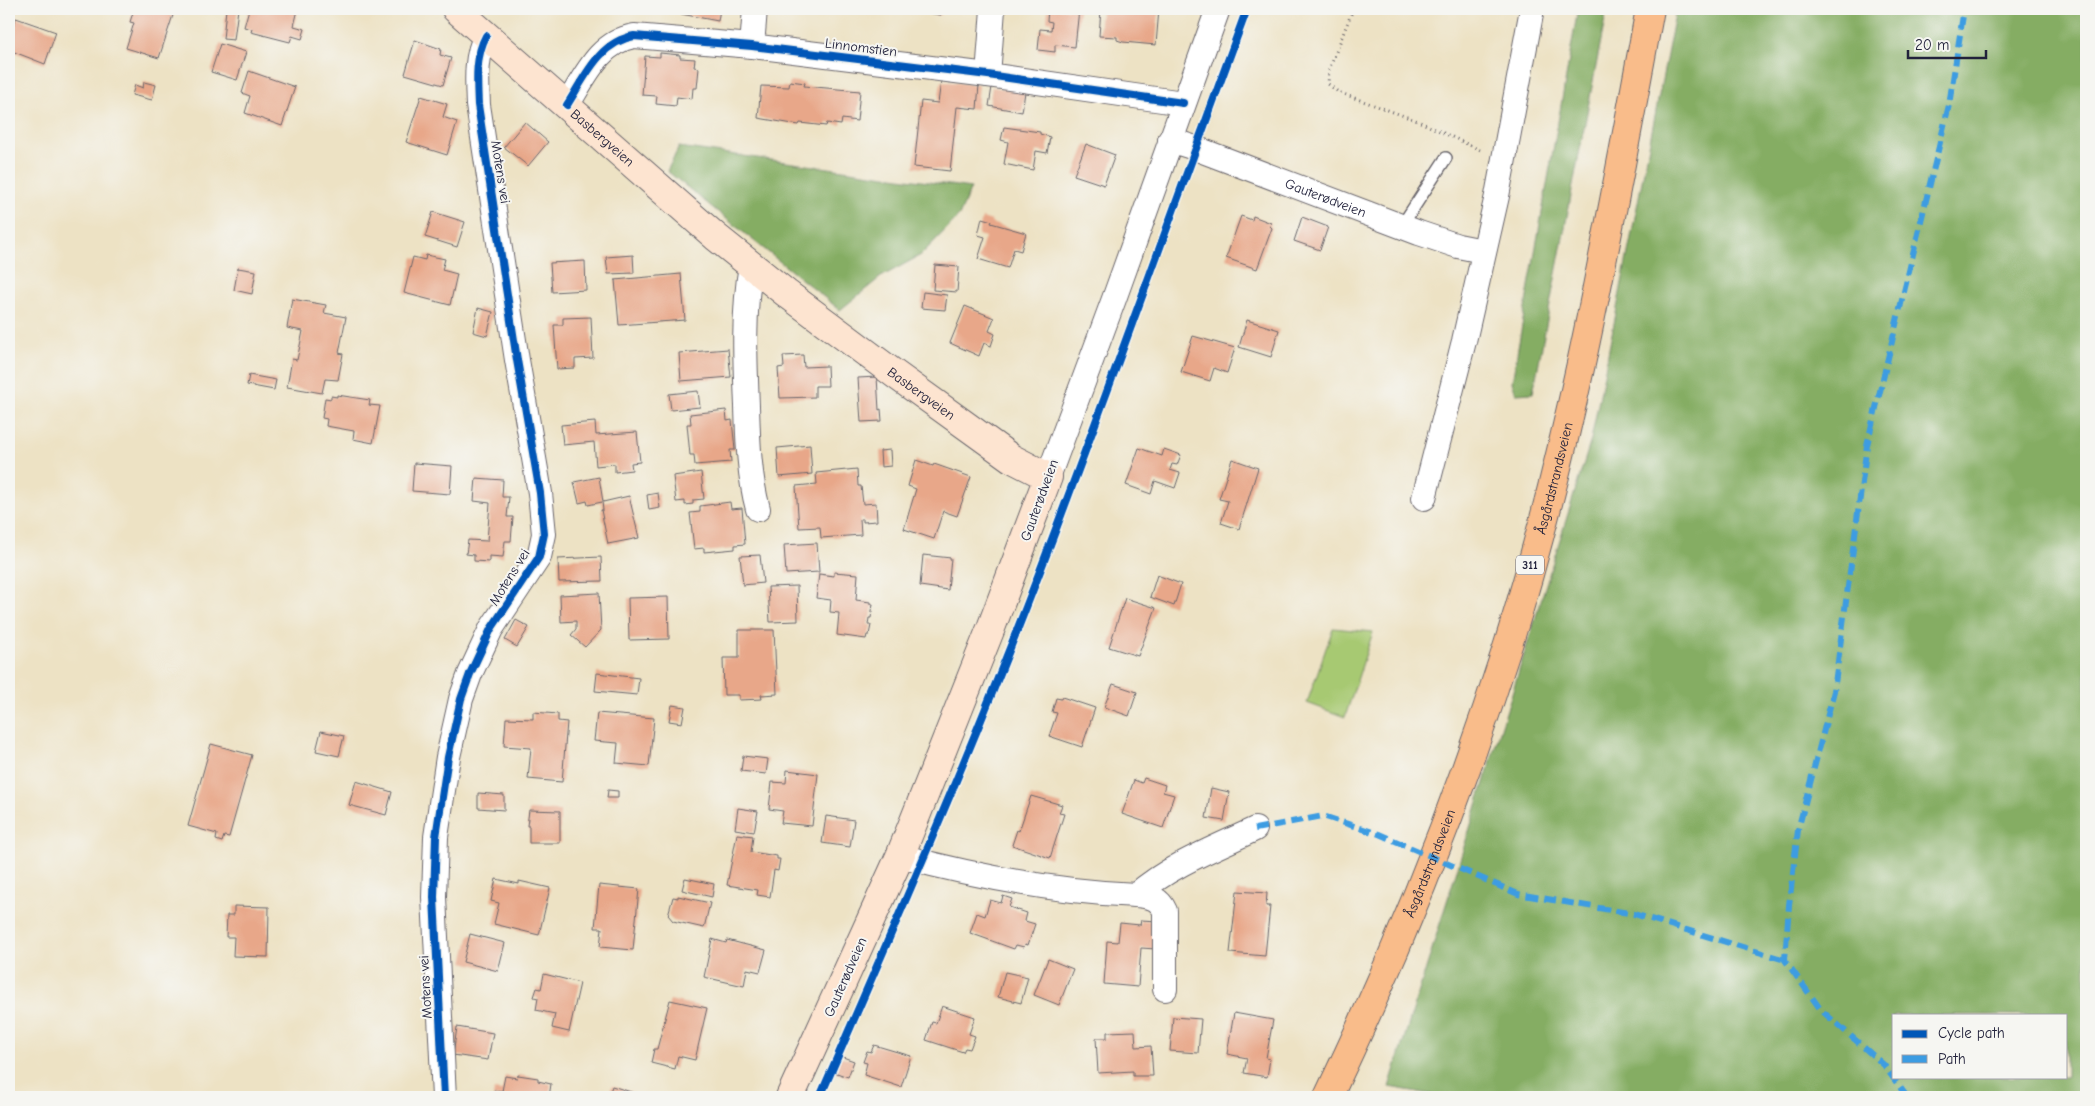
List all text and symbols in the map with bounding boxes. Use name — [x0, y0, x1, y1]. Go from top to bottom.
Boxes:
scale bar — [1908, 28, 1985, 60]
street label: Linnomstien — [824, 35, 898, 60]
text: 20 m — [1915, 36, 1949, 54]
street label: Basbergveien — [567, 105, 638, 171]
street label: Motens vei — [487, 139, 514, 205]
street label: Gauterødveien — [1282, 175, 1368, 221]
street label: Basbergveien — [884, 364, 958, 424]
street label: Åsgårdstrandsveien — [1532, 421, 1577, 536]
street label: Gauterødveien — [1017, 457, 1062, 543]
street label: Motens vei — [485, 546, 533, 609]
road number: 311 — [1516, 556, 1544, 574]
street label: Åsgårdstrandsveien — [1401, 807, 1459, 920]
street label: Gauterødveien — [820, 935, 871, 1020]
street label: Motens vei — [415, 955, 436, 1019]
legend — [1892, 1014, 2068, 1078]
text: Cycle path — [1938, 1024, 2005, 1042]
text: Path — [1938, 1050, 1966, 1068]

